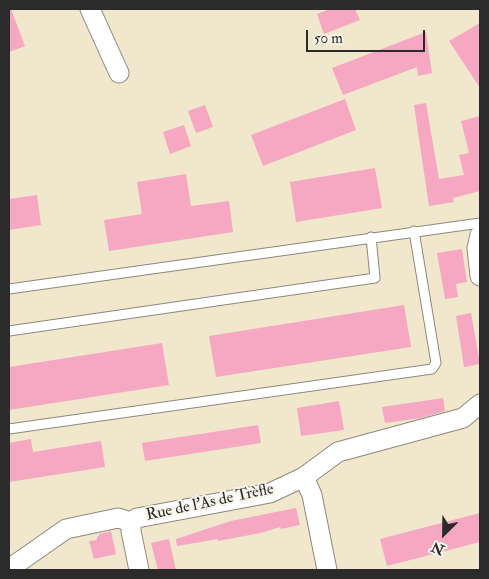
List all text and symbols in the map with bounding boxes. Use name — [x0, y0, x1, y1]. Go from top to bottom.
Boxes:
scale bar — [309, 20, 428, 52]
text: 50 m — [314, 29, 343, 48]
street label: Rue de l'As de Trèfle — [145, 480, 275, 526]
north arrow — [419, 509, 469, 559]
text: N — [429, 538, 447, 559]

